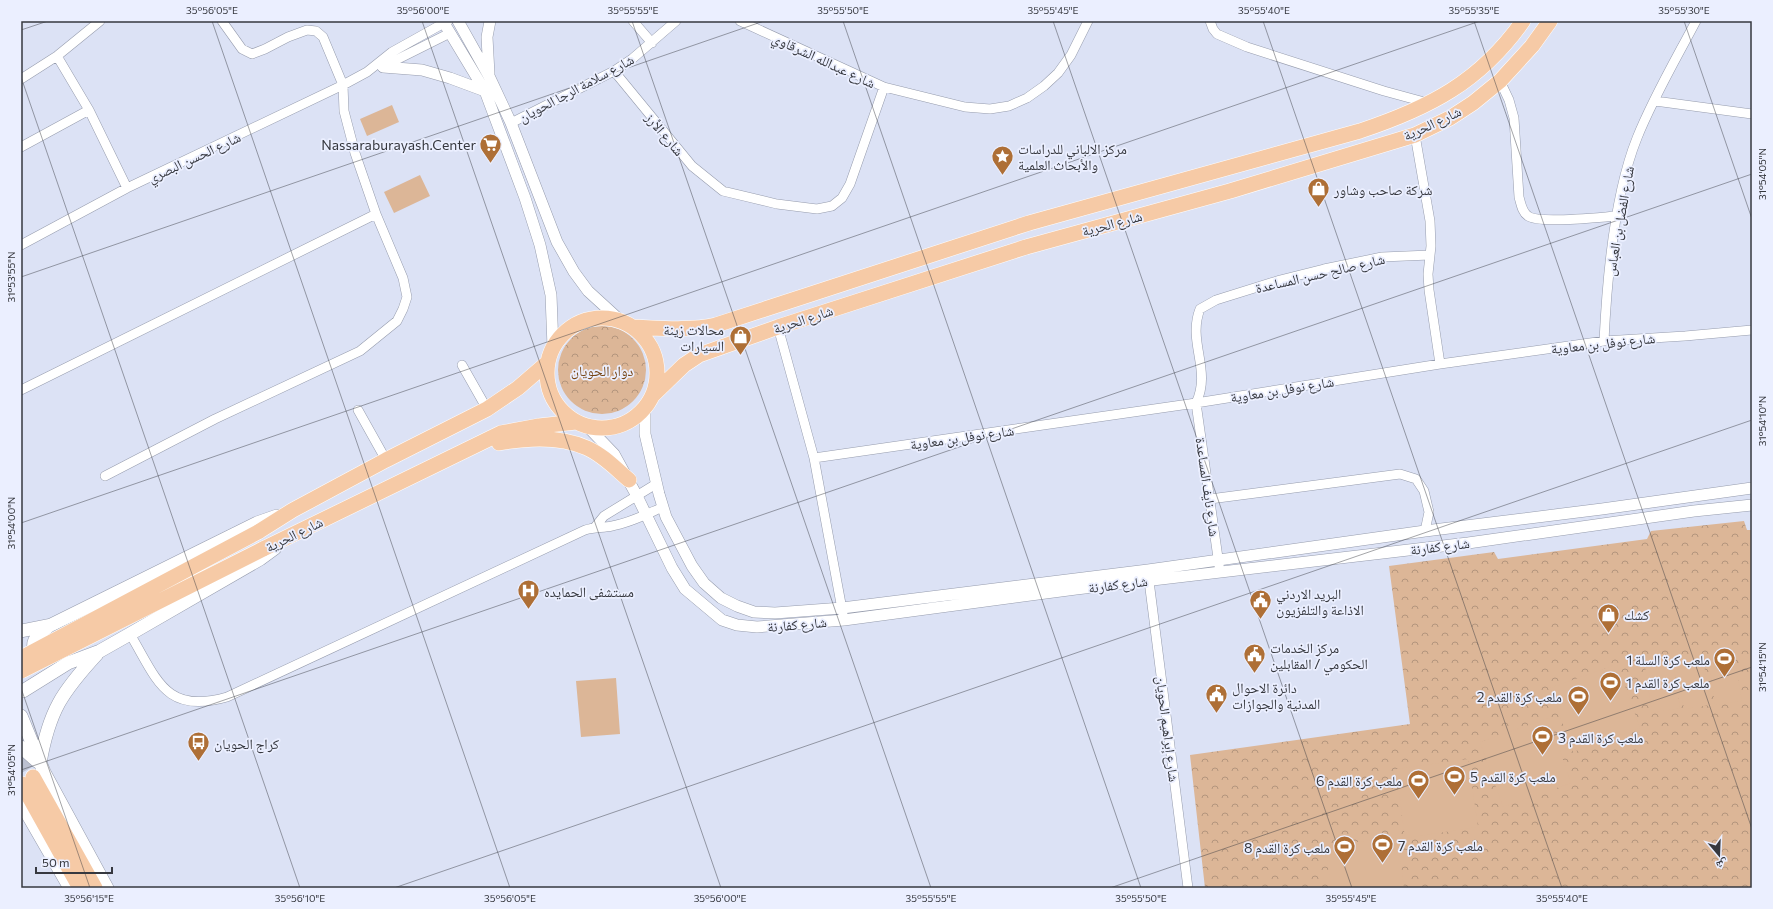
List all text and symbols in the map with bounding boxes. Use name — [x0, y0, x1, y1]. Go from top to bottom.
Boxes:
text: 35°56'05"E — [186, 4, 238, 16]
text: 35°56'00"E — [397, 4, 449, 16]
text: 35°55'55"E — [608, 4, 658, 16]
text: 35°55'50"E — [817, 4, 869, 16]
text: 35°55'45"E — [1027, 4, 1079, 16]
text: 35°55'40"E — [1238, 4, 1290, 16]
text: 35°55'35"E — [1449, 4, 1499, 16]
text: 35°55'30"E — [1658, 4, 1710, 16]
street label: شارع عبدالله الشرقاوي — [768, 29, 878, 95]
street label: شارع سلامة الرجا الحويان — [515, 50, 638, 127]
street label: شارع الحرية — [1400, 102, 1464, 146]
street label: شارع الأرز — [640, 108, 688, 160]
street label: شارع الحسن البصري — [145, 128, 245, 189]
supermarket icon: Nassaraburayash.Center — [478, 131, 504, 164]
place label: Nassaraburayash.Center — [321, 136, 476, 153]
place label: مركز الالباني للدراسات والأبحاث العلمية — [1018, 140, 1127, 174]
place icon: مركز الالباني للدراسات والأبحاث العلمية — [990, 143, 1016, 176]
text: 31°54'05"N — [1756, 148, 1768, 200]
street label: شارع الفضل بن العباس — [1601, 165, 1639, 278]
shop icon: شركة صاحب وشاور — [1306, 176, 1332, 209]
place label: شركة صاحب وشاور — [1333, 181, 1433, 199]
street label: شارع الحرية — [1080, 207, 1145, 241]
street label: شارع صالح حسن المساعدة — [1254, 250, 1387, 298]
text: 31°53'55"N — [5, 252, 17, 302]
street label: شارع الحرية — [771, 301, 836, 339]
place label: محالات زينة السيارات — [663, 321, 724, 355]
shop icon: محالات زينة السيارات — [727, 324, 753, 357]
street label: شارع نوفل بن معاوية — [1550, 329, 1656, 359]
park label: دوار الحويان — [571, 362, 633, 380]
street label: شارع نوفل بن معاوية — [1229, 372, 1335, 408]
text: 31°54'10"N — [1756, 396, 1768, 446]
street label: شارع نوفل بن معاوية — [909, 421, 1015, 455]
street label: شارع نايف المساعدة — [1191, 436, 1223, 538]
text: 31°54'00"N — [5, 497, 17, 549]
street label: شارع الحرية — [263, 513, 326, 557]
street label: شارع كفارنة — [1409, 534, 1471, 560]
street label: شارع كفارنة — [1087, 572, 1149, 598]
hospital icon: مستشفى الحمايده — [516, 578, 542, 611]
place label: مستشفى الحمايده — [544, 583, 634, 601]
place label: البريد الاردني الاذاعة والتلفزيون — [1276, 585, 1364, 619]
public building icon: البريد الاردني الاذاعة والتلفزيون — [1248, 588, 1274, 621]
shop icon: كشك — [1595, 601, 1621, 634]
place label: كشك — [1624, 606, 1650, 623]
street label: شارع كفارنة — [767, 613, 828, 637]
place label: مركز الخدمات الحكومي / المقابلين — [1270, 639, 1368, 675]
public building icon: مركز الخدمات الحكومي / المقابلين — [1242, 642, 1268, 675]
text: 31°54'15"N — [1756, 642, 1768, 692]
sports icon: ملعب كرة السلة 1 — [1712, 646, 1738, 679]
place label: ملعب كرة السلة 1 — [1626, 651, 1710, 669]
sports icon: ملعب كرة القدم 1 — [1598, 669, 1624, 702]
place label: ملعب كرة القدم 1 — [1626, 674, 1709, 693]
street label: شارع إبراهيم الحويان — [1151, 675, 1183, 783]
place label: دائرة الاحوال المدنية والجوازات — [1232, 679, 1320, 713]
public building icon: دائرة الاحوال المدنية والجوازات — [1204, 682, 1230, 715]
sports icon: ملعب كرة القدم 2 — [1565, 683, 1591, 716]
place label: ملعب كرة القدم 2 — [1477, 688, 1562, 707]
sports icon: ملعب كرة القدم 3 — [1530, 724, 1556, 757]
place label: ملعب كرة القدم 3 — [1558, 729, 1643, 748]
bus stop icon: كراج الحويان — [186, 730, 212, 763]
place label: كراج الحويان — [214, 735, 279, 754]
text: 31°54'05"N — [5, 744, 17, 796]
sports icon: ملعب كرة القدم 5 — [1441, 763, 1467, 796]
sports icon: ملعب كرة القدم 6 — [1405, 767, 1431, 800]
place label: ملعب كرة القدم 5 — [1470, 768, 1556, 787]
place label: ملعب كرة القدم 6 — [1316, 772, 1402, 791]
sports icon: ملعب كرة القدم 7 — [1369, 832, 1395, 865]
sports icon: ملعب كرة القدم 8 — [1332, 834, 1358, 867]
north arrow — [1699, 835, 1739, 875]
place label: ملعب كرة القدم 7 — [1398, 837, 1483, 856]
place label: ملعب كرة القدم 8 — [1244, 839, 1330, 858]
scale bar — [36, 849, 112, 875]
text: 50 m — [42, 855, 70, 869]
text: ش — [1714, 855, 1730, 873]
text: 35°56'15"E — [64, 892, 114, 904]
text: 35°56'10"E — [275, 892, 325, 904]
text: 35°56'05"E — [484, 892, 536, 904]
text: 35°56'00"E — [694, 892, 746, 904]
text: 35°55'55"E — [906, 892, 956, 904]
text: 35°55'50"E — [1115, 892, 1167, 904]
text: 35°55'45"E — [1325, 892, 1377, 904]
text: 35°55'40"E — [1536, 892, 1588, 904]

